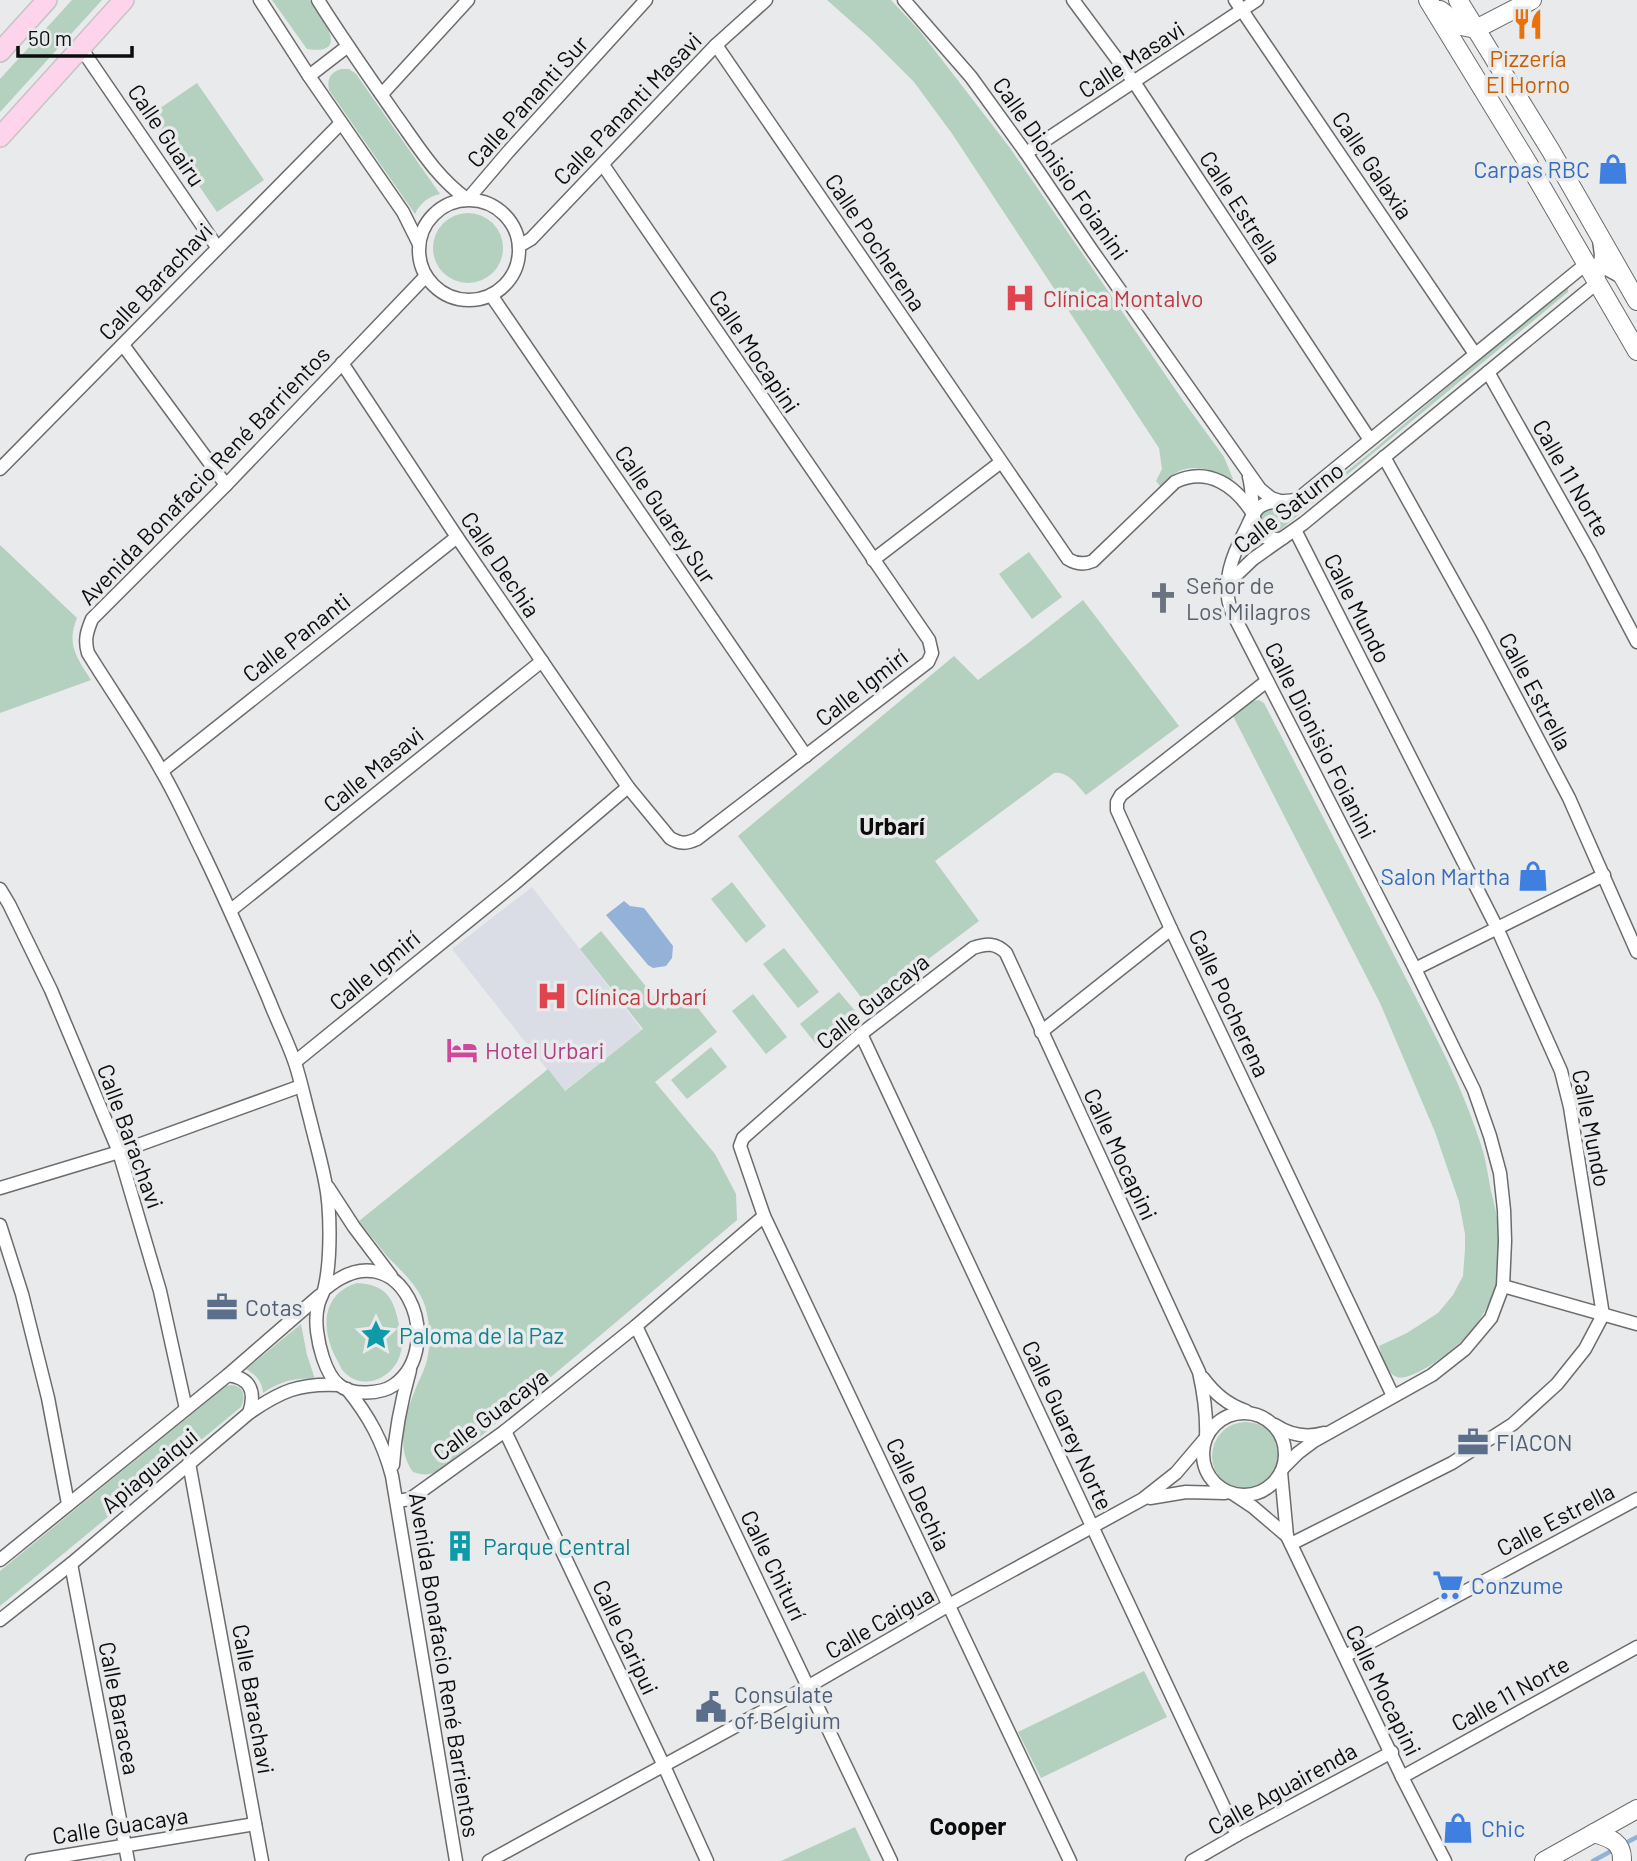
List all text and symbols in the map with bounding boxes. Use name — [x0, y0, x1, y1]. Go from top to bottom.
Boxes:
restaurant icon: Pizzería El Horno — [1511, 7, 1545, 41]
scale bar — [18, 14, 131, 58]
street label: Calle Masavi — [1073, 14, 1189, 104]
text: 50 m — [28, 25, 72, 50]
street label: Calle Pananti Masavi — [547, 26, 707, 190]
street label: Calle Pananti Sur — [460, 29, 594, 173]
place label: Pizzería El Horno — [1486, 44, 1570, 98]
street label: Calle Dionisio Foianini — [987, 71, 1135, 265]
street label: Calle Guairu — [122, 78, 212, 192]
street label: Calle Galaxia — [1327, 106, 1419, 224]
street label: Calle Estrella — [1194, 145, 1288, 269]
shop icon: Carpas RBC — [1596, 152, 1630, 186]
place label: Carpas RBC — [1474, 155, 1590, 183]
street label: Calle Pocherena — [820, 168, 932, 316]
street label: Calle Barachavi — [92, 217, 218, 345]
hospital icon: Clínica Montalvo — [1003, 281, 1037, 315]
street label: Calle Mocapini — [704, 284, 806, 418]
place label: Clínica Montalvo — [1043, 284, 1204, 312]
street label: Avenida Bonafacio René Barrientos — [73, 340, 335, 610]
street label: Calle 11 Norte — [1527, 414, 1617, 542]
street label: Calle Guarey Sur — [609, 440, 723, 589]
street label: Calle Saturno — [1227, 455, 1349, 559]
street label: Calle Dechia — [455, 506, 547, 622]
street label: Calle Mundo — [1318, 549, 1398, 667]
place label: Señor de Los Milagros — [1186, 571, 1311, 625]
church icon: Señor de Los Milagros — [1146, 581, 1180, 615]
street label: Calle Pananti — [237, 586, 355, 688]
street label: Calle Estrella — [1493, 627, 1579, 755]
street label: Calle Dionisio Foianini — [1259, 637, 1383, 843]
street label: Calle Igmirí — [809, 642, 913, 732]
street label: Calle Masavi — [317, 720, 429, 818]
district label: Urbarí — [859, 811, 925, 840]
shop icon: Salon Martha — [1516, 859, 1550, 893]
place label: Salon Martha — [1381, 862, 1510, 890]
street label: Calle Igmirí — [323, 924, 425, 1016]
street label: Calle Pocherena — [1184, 925, 1276, 1081]
street label: Calle Guacaya — [810, 947, 934, 1055]
hospital icon: Clínica Urbarí — [535, 979, 569, 1013]
place label: Clínica Urbarí — [575, 982, 707, 1010]
hotel icon: Hotel Urbari — [445, 1033, 479, 1067]
place label: Hotel Urbari — [485, 1036, 604, 1064]
street label: Calle Barachavi — [92, 1060, 170, 1212]
street label: Calle Mundo — [1567, 1067, 1617, 1189]
street label: Calle Mocapini — [1078, 1084, 1164, 1224]
office icon: Cotas — [205, 1290, 239, 1324]
place label: Cotas — [245, 1293, 303, 1321]
place icon: Paloma de la Paz — [359, 1318, 393, 1352]
place label: Paloma de la Paz — [399, 1321, 564, 1349]
street label: Calle Guarey Norte — [1017, 1336, 1119, 1514]
street label: Calle Guacaya — [427, 1362, 553, 1466]
street label: Apiaguaiqui — [95, 1422, 203, 1518]
office icon: FIACON — [1456, 1425, 1490, 1459]
place label: FIACON — [1496, 1428, 1573, 1456]
street label: Calle Dechia — [881, 1433, 957, 1555]
street label: Calle Estrella — [1491, 1476, 1619, 1562]
street label: Avenida Bonafacio René Barrientos — [404, 1490, 486, 1840]
street label: Calle Chiturí — [735, 1505, 813, 1625]
building icon: Parque Central — [443, 1529, 477, 1563]
place label: Parque Central — [483, 1532, 631, 1560]
supermarket icon: Conzume — [1431, 1568, 1465, 1602]
place label: Conzume — [1471, 1571, 1564, 1599]
street label: Calle Caripui — [587, 1575, 665, 1699]
street label: Calle Caigua — [820, 1580, 938, 1664]
street label: Calle Mocapini — [1340, 1620, 1428, 1760]
street label: Calle Barachavi — [227, 1622, 281, 1776]
street label: Calle Baracea — [93, 1639, 147, 1777]
street label: Calle 11 Norte — [1446, 1649, 1574, 1737]
place label: Consulate of Belgium — [734, 1680, 841, 1734]
public building icon: Consulate of Belgium — [694, 1690, 728, 1724]
street label: Calle Aguairenda — [1203, 1736, 1361, 1840]
street label: Calle Guacaya — [50, 1800, 190, 1850]
district label: Cooper — [929, 1811, 1007, 1840]
shop icon: Chic — [1441, 1811, 1475, 1845]
place label: Chic — [1481, 1814, 1525, 1842]

